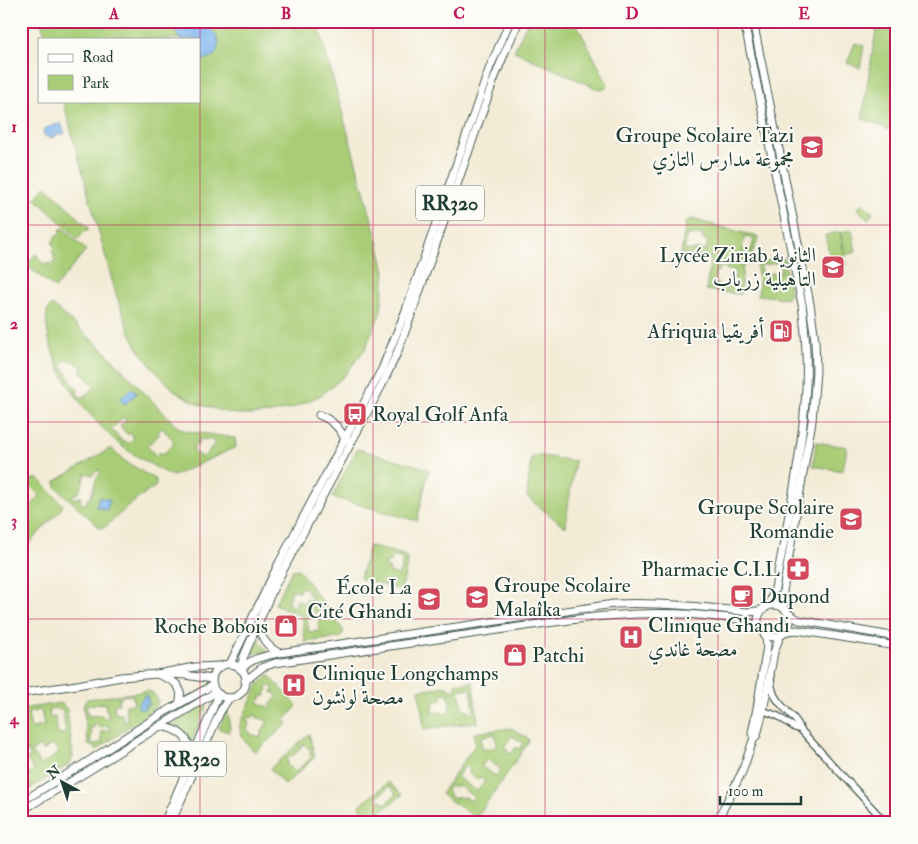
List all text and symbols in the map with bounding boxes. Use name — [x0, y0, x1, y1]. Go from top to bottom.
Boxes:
text: A — [108, 4, 120, 24]
text: B — [281, 4, 291, 24]
text: C — [453, 4, 465, 24]
text: D — [625, 4, 639, 24]
text: E — [798, 4, 810, 24]
legend — [38, 38, 200, 102]
text: Road — [82, 48, 114, 67]
text: Park — [82, 74, 109, 93]
text: 1 — [11, 117, 17, 137]
place label: Groupe Scolaire Tazi مجموعة مدارس التازي — [616, 122, 794, 175]
school or university icon: Groupe Scolaire Tazi مجموعة مدارس التازي — [799, 134, 825, 160]
road number: RR320 — [416, 186, 484, 220]
place label: Lycée Ziriab الثانوية التأهيلية زرياب — [659, 242, 816, 293]
school or university icon: Lycée Ziriab الثانوية التأهيلية زرياب — [820, 254, 846, 280]
text: 2 — [10, 314, 18, 334]
place label: Afriquia أفريقيا — [646, 316, 764, 345]
fuel station icon: Afriquia أفريقيا — [768, 318, 794, 344]
bus stop icon: Royal Golf Anfa — [342, 401, 368, 427]
place label: Royal Golf Anfa — [372, 401, 509, 428]
place label: Groupe Scolaire Romandie — [698, 494, 834, 545]
school or university icon: Groupe Scolaire Romandie — [838, 506, 864, 532]
text: 3 — [11, 511, 17, 531]
place label: Pharmacie C.I.L — [641, 556, 780, 583]
pharmacy icon: Pharmacie C.I.L — [785, 556, 811, 582]
place label: Groupe Scolaire Malaîka — [494, 572, 631, 623]
place label: École La Cité Ghandi — [307, 574, 412, 625]
cafe icon: Dupond — [729, 583, 755, 609]
place label: Dupond — [760, 583, 830, 610]
school or university icon: Groupe Scolaire Malaîka — [464, 584, 490, 610]
school or university icon: École La Cité Ghandi — [416, 586, 442, 612]
place label: Clinique Ghandi مصحة غاندي — [648, 612, 790, 665]
place label: Roche Bobois — [153, 613, 268, 640]
shop icon: Roche Bobois — [273, 613, 299, 639]
hospital icon: Clinique Ghandi مصحة غاندي — [618, 624, 644, 650]
shop icon: Patchi — [502, 642, 528, 668]
place label: Patchi — [532, 642, 585, 669]
place label: Clinique Longchamps مصحة لونشون — [312, 660, 498, 711]
hospital icon: Clinique Longchamps مصحة لونشون — [281, 672, 307, 698]
text: 4 — [9, 709, 20, 729]
road number: RR320 — [158, 742, 226, 776]
north arrow — [38, 756, 88, 806]
text: N — [43, 762, 65, 784]
scale bar — [720, 774, 802, 806]
text: 100 m — [728, 782, 764, 801]

